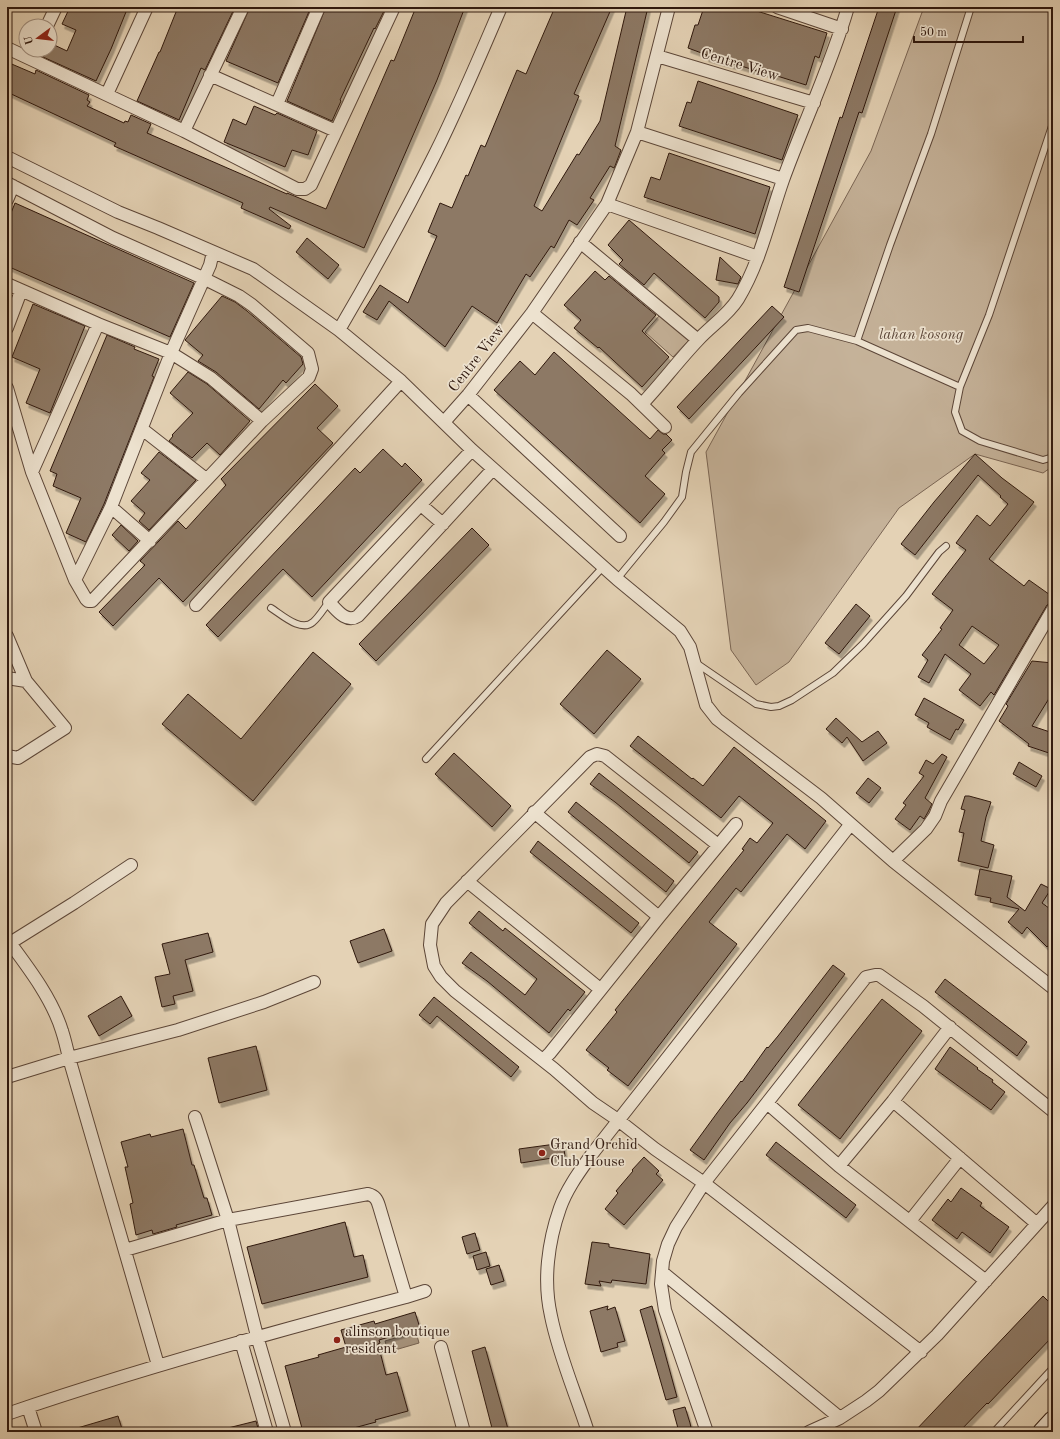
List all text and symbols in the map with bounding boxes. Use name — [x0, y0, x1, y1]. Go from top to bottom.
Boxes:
north arrow — [18, 18, 58, 58]
scale bar — [914, 18, 1023, 44]
text: 50 m — [920, 26, 947, 39]
text: U — [23, 34, 36, 46]
street label: Centre View — [699, 46, 781, 85]
street label: Centre View — [446, 322, 508, 395]
park label: lahan kosong — [879, 328, 963, 343]
place label: Grand Orchid Club House — [550, 1138, 638, 1170]
marker: Grand Orchid Club House — [537, 1148, 547, 1158]
place label: alinson boutique resident — [345, 1325, 450, 1357]
marker: alinson boutique resident — [332, 1335, 342, 1345]

